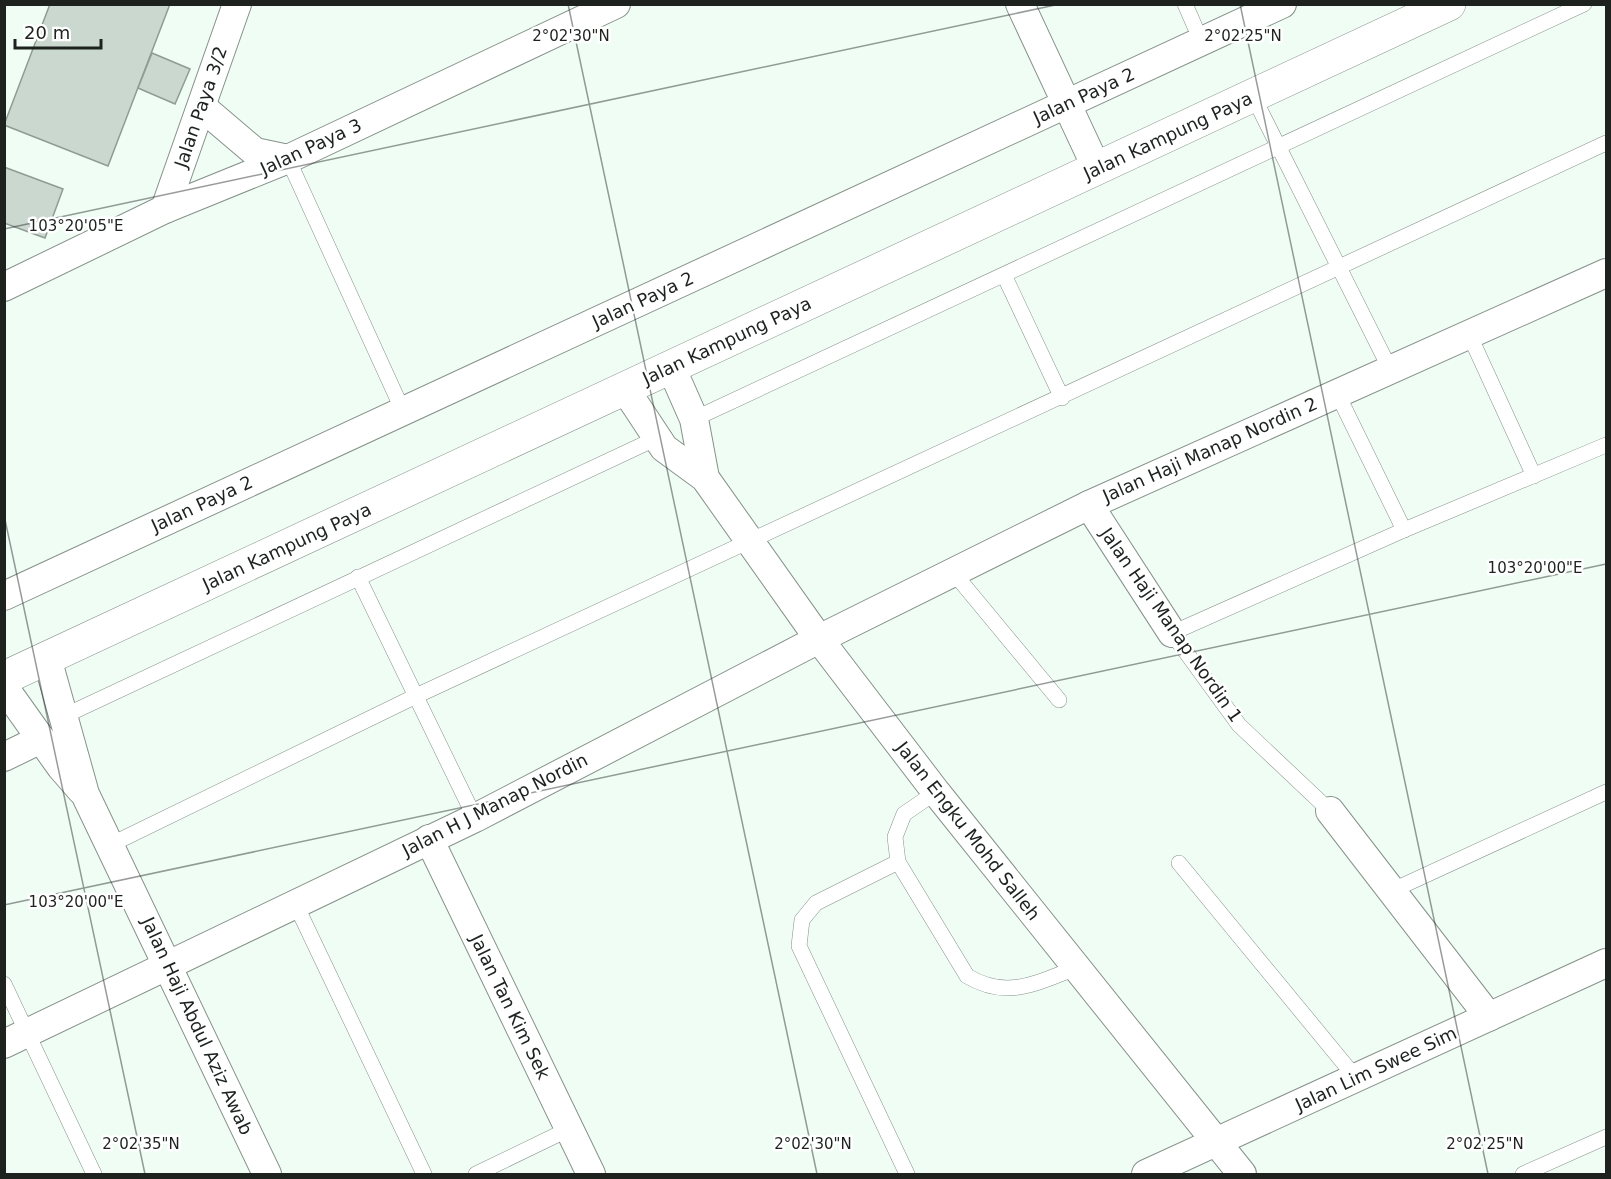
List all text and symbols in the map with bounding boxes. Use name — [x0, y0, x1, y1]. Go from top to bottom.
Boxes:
scale bar — [15, 12, 100, 50]
text: 20 m — [24, 22, 70, 43]
text: 2°02'30"N — [532, 27, 610, 45]
text: 2°02'25"N — [1204, 27, 1282, 45]
street label: Jalan Paya 3/2 — [170, 43, 231, 171]
street label: Jalan Paya 2 — [1029, 63, 1138, 129]
street label: Jalan Kampung Paya — [1079, 87, 1255, 184]
street label: Jalan Paya 3 — [256, 114, 365, 180]
text: 103°20'05"E — [29, 217, 123, 235]
street label: Jalan Paya 2 — [588, 267, 697, 333]
street label: Jalan Kampung Paya — [638, 292, 814, 389]
street label: Jalan Haji Manap Nordin 2 — [1098, 393, 1320, 507]
street label: Jalan Paya 2 — [147, 471, 256, 537]
street label: Jalan Kampung Paya — [198, 498, 374, 595]
street label: Jalan Haji Manap Nordin 1 — [1096, 523, 1247, 726]
text: 103°20'00"E — [1488, 559, 1582, 577]
street label: Jalan Engku Mohd Salleh — [892, 736, 1045, 924]
street label: Jalan H J Manap Nordin — [398, 749, 591, 861]
text: 103°20'00"E — [29, 893, 123, 911]
street label: Jalan Haji Abdul Aziz Awab — [137, 913, 257, 1138]
street label: Jalan Tan Kim Sek — [466, 930, 555, 1083]
street label: Jalan Lim Swee Sim — [1291, 1022, 1460, 1116]
text: 2°02'35"N — [102, 1135, 180, 1153]
text: 2°02'30"N — [774, 1135, 852, 1153]
text: 2°02'25"N — [1446, 1135, 1524, 1153]

